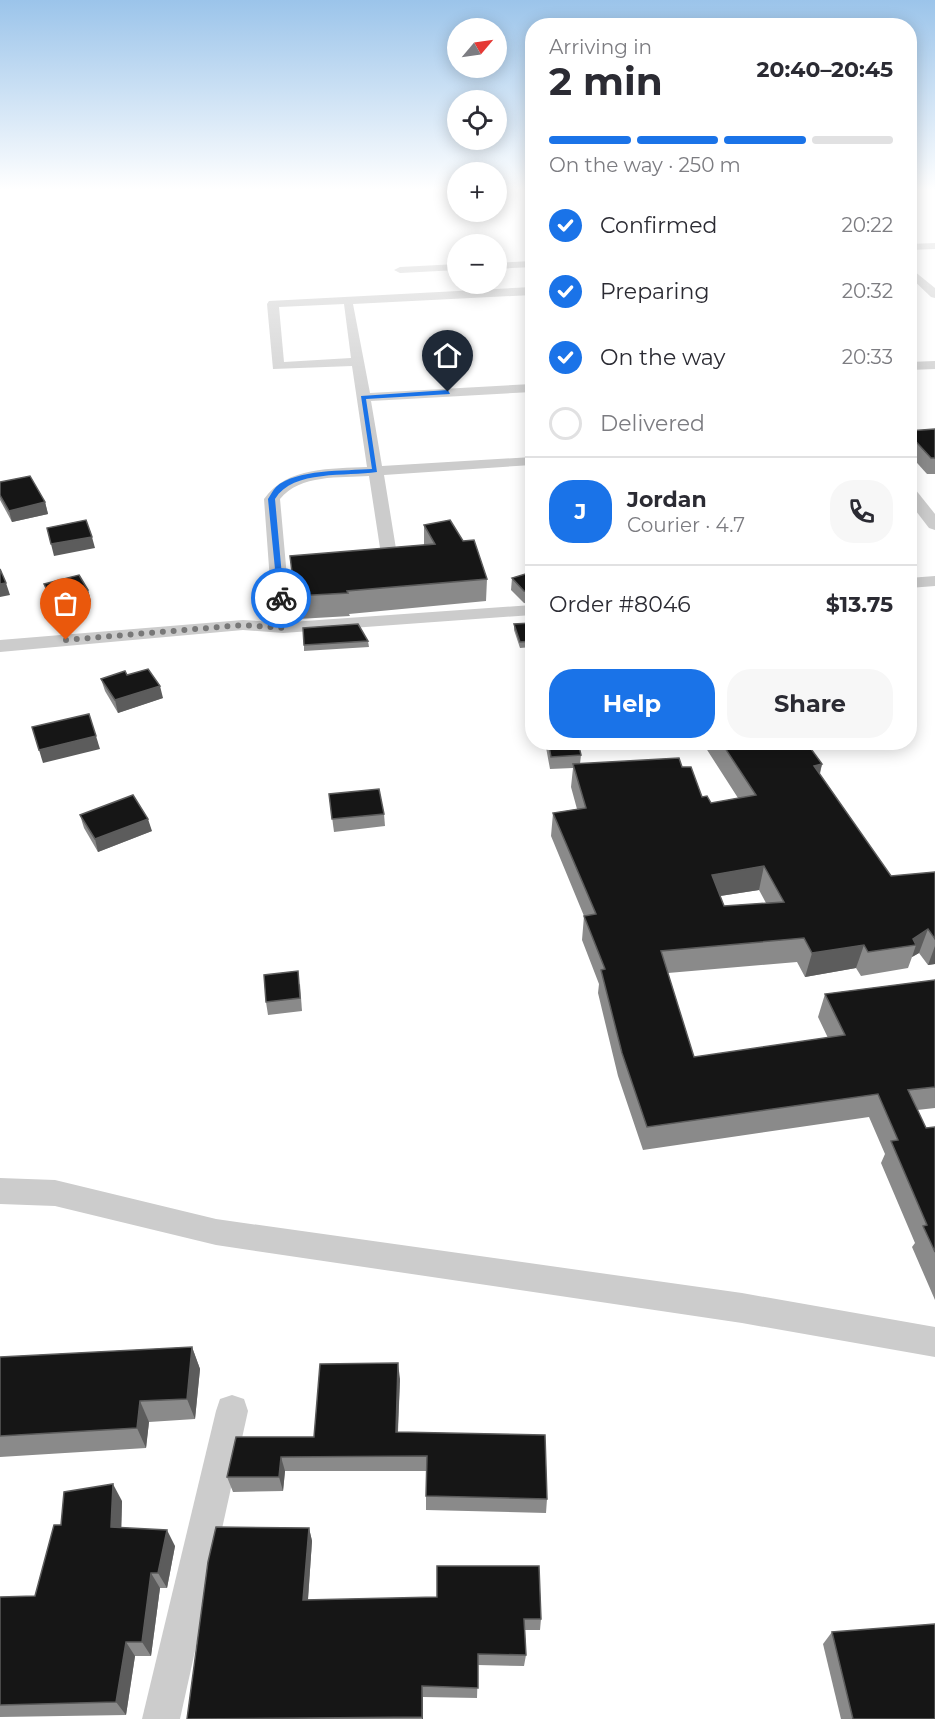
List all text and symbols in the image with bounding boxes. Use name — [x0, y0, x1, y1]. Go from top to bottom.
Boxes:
north arrow — [447, 18, 507, 78]
map controls — [447, 18, 507, 294]
text: Arriving in — [549, 35, 652, 59]
text: 20:40–20:45 — [757, 56, 893, 83]
text: 2 min — [549, 57, 663, 105]
button: locate — [447, 90, 507, 150]
text: On the way · 250 m — [549, 153, 741, 177]
button: + — [447, 162, 507, 222]
icon: check — [549, 209, 582, 242]
text: Confirmed — [600, 212, 717, 239]
text: 20:22 — [841, 213, 893, 237]
button: − — [447, 234, 507, 294]
icon: check — [549, 275, 582, 308]
text: Preparing — [600, 278, 709, 305]
text: 20:32 — [842, 279, 893, 303]
pin — [422, 330, 473, 392]
icon: home — [431, 339, 464, 372]
icon: check — [549, 341, 582, 374]
text: On the way — [600, 344, 725, 371]
text: 20:33 — [842, 345, 893, 369]
text: Delivered — [600, 410, 705, 437]
button: phone — [830, 480, 893, 543]
text: Jordan — [627, 486, 707, 513]
text: J — [575, 498, 586, 525]
text: Courier · 4.7 — [627, 513, 745, 537]
courier — [251, 568, 311, 628]
pin — [40, 578, 91, 640]
icon: bike — [265, 582, 298, 615]
icon: bag — [49, 587, 82, 620]
text: Order #8046 — [549, 591, 691, 618]
text: $13.75 — [826, 591, 893, 618]
button: Help — [549, 669, 715, 738]
button: Share — [727, 669, 893, 738]

